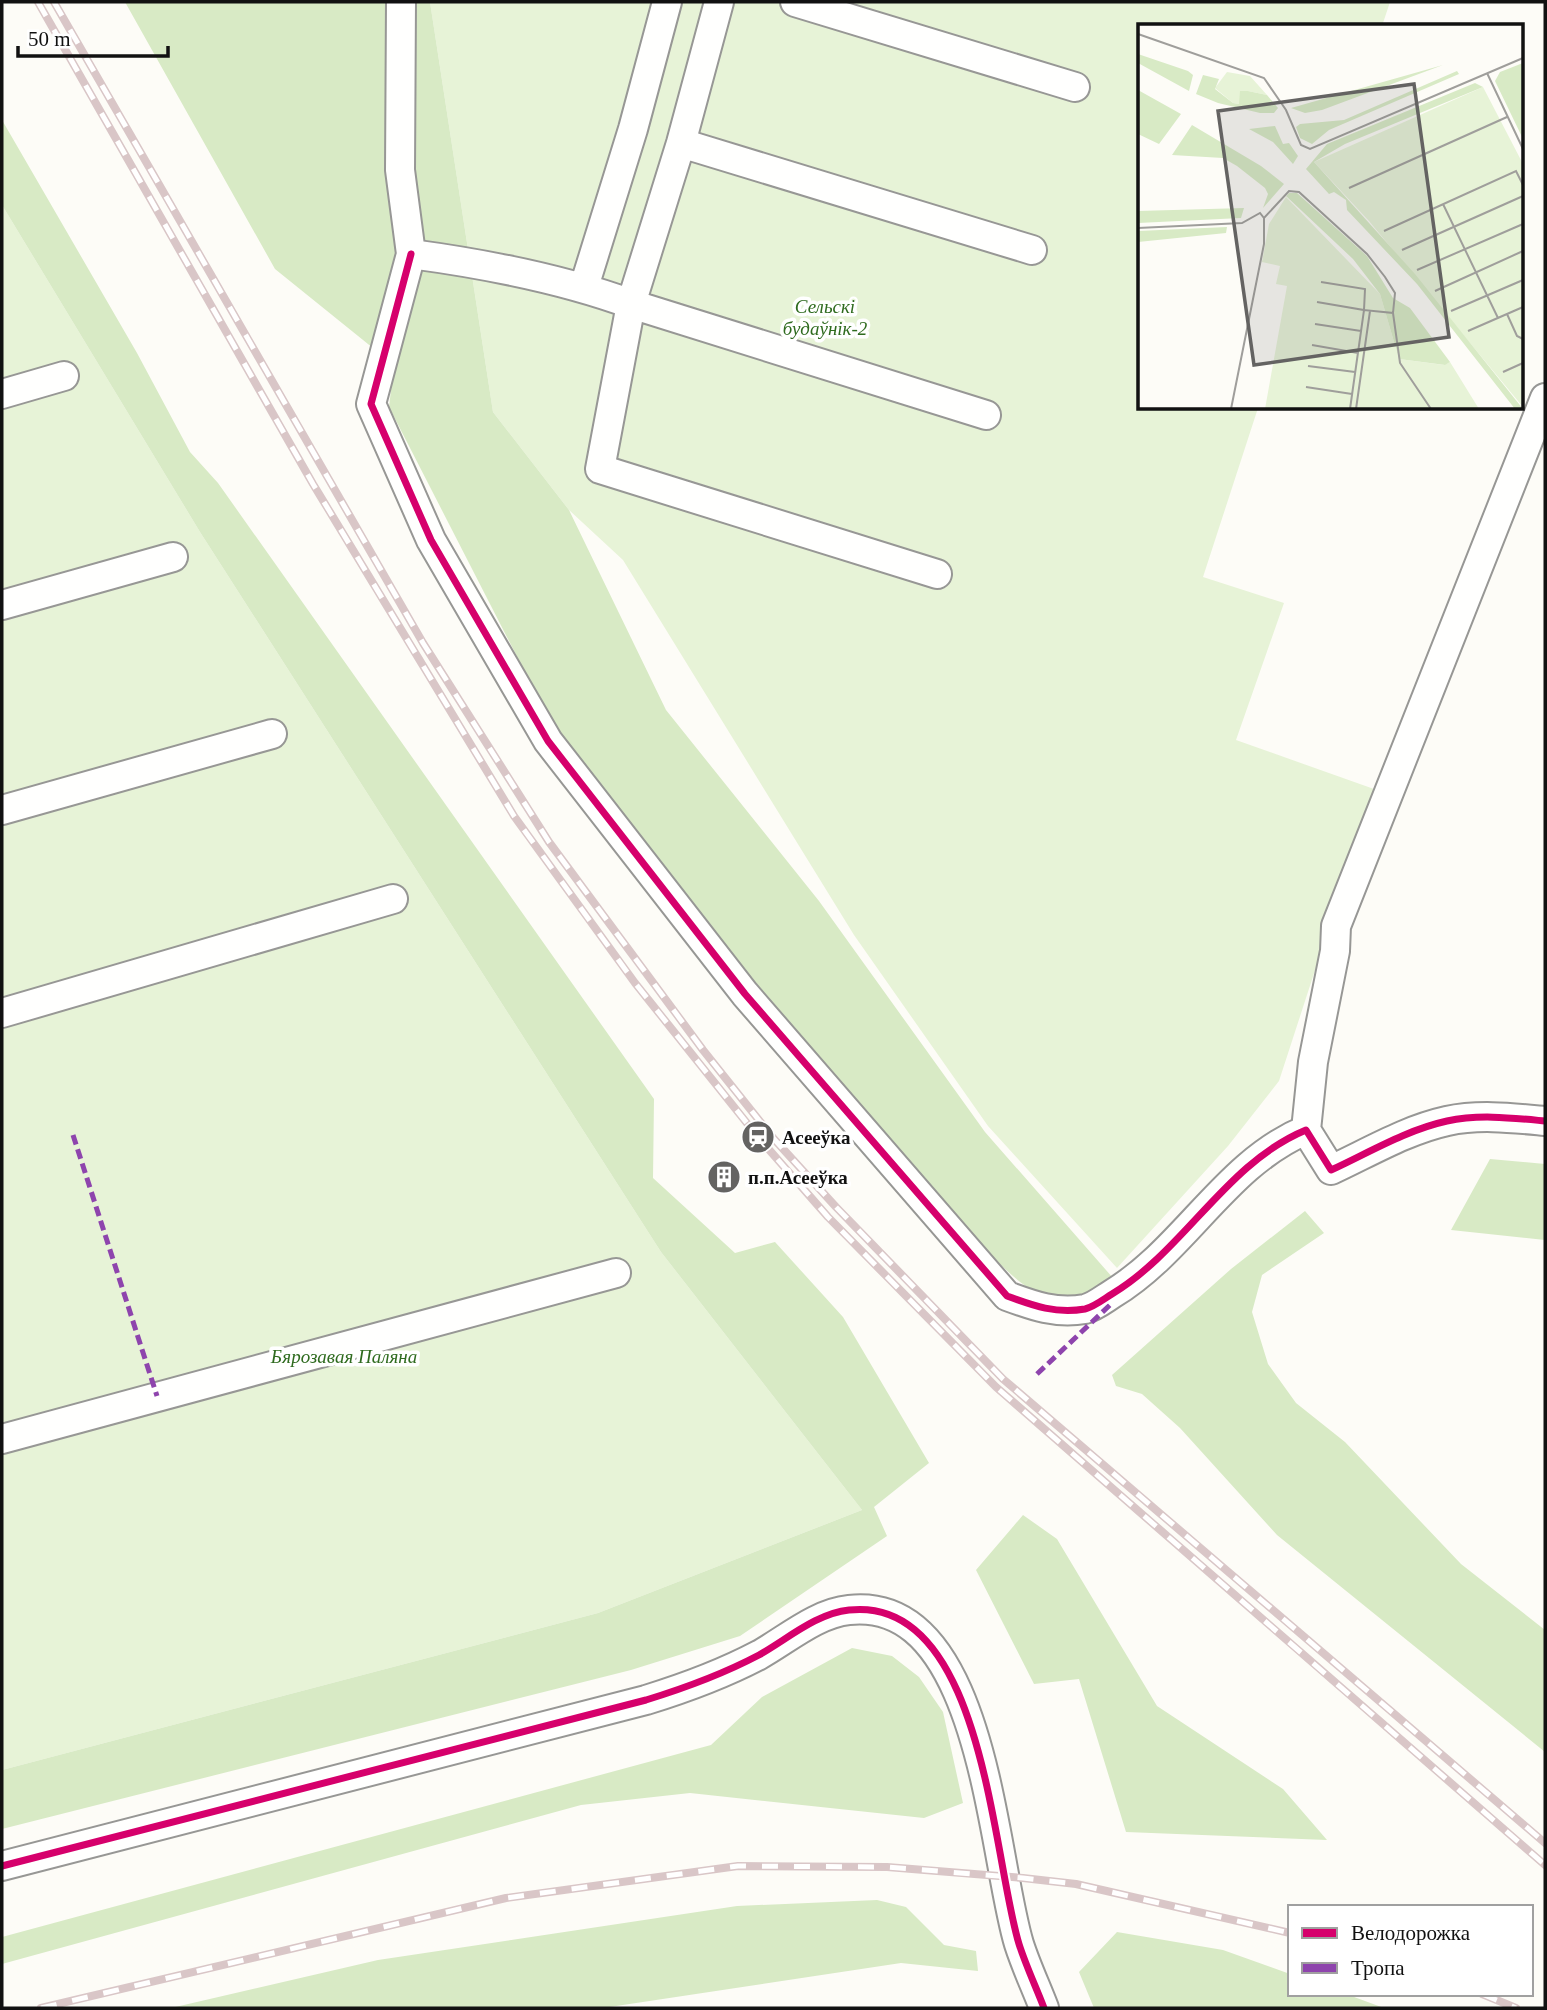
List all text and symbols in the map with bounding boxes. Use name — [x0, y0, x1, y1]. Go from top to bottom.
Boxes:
scale bar — [18, 14, 168, 58]
inset map — [1138, 24, 1522, 410]
text: 50 m — [28, 27, 71, 51]
park label: Сельскі будаўнік-2 — [783, 296, 868, 339]
station icon: Асееўка — [739, 1118, 777, 1156]
place label: Асееўка — [782, 1127, 851, 1148]
building icon: п.п.Асееўка — [705, 1158, 743, 1196]
place label: п.п.Асееўка — [748, 1167, 848, 1188]
park label: Бярозавая Паляна — [270, 1346, 417, 1367]
legend — [1288, 1905, 1533, 1996]
text: Велодорожка — [1351, 1921, 1471, 1945]
text: Тропа — [1351, 1956, 1405, 1980]

